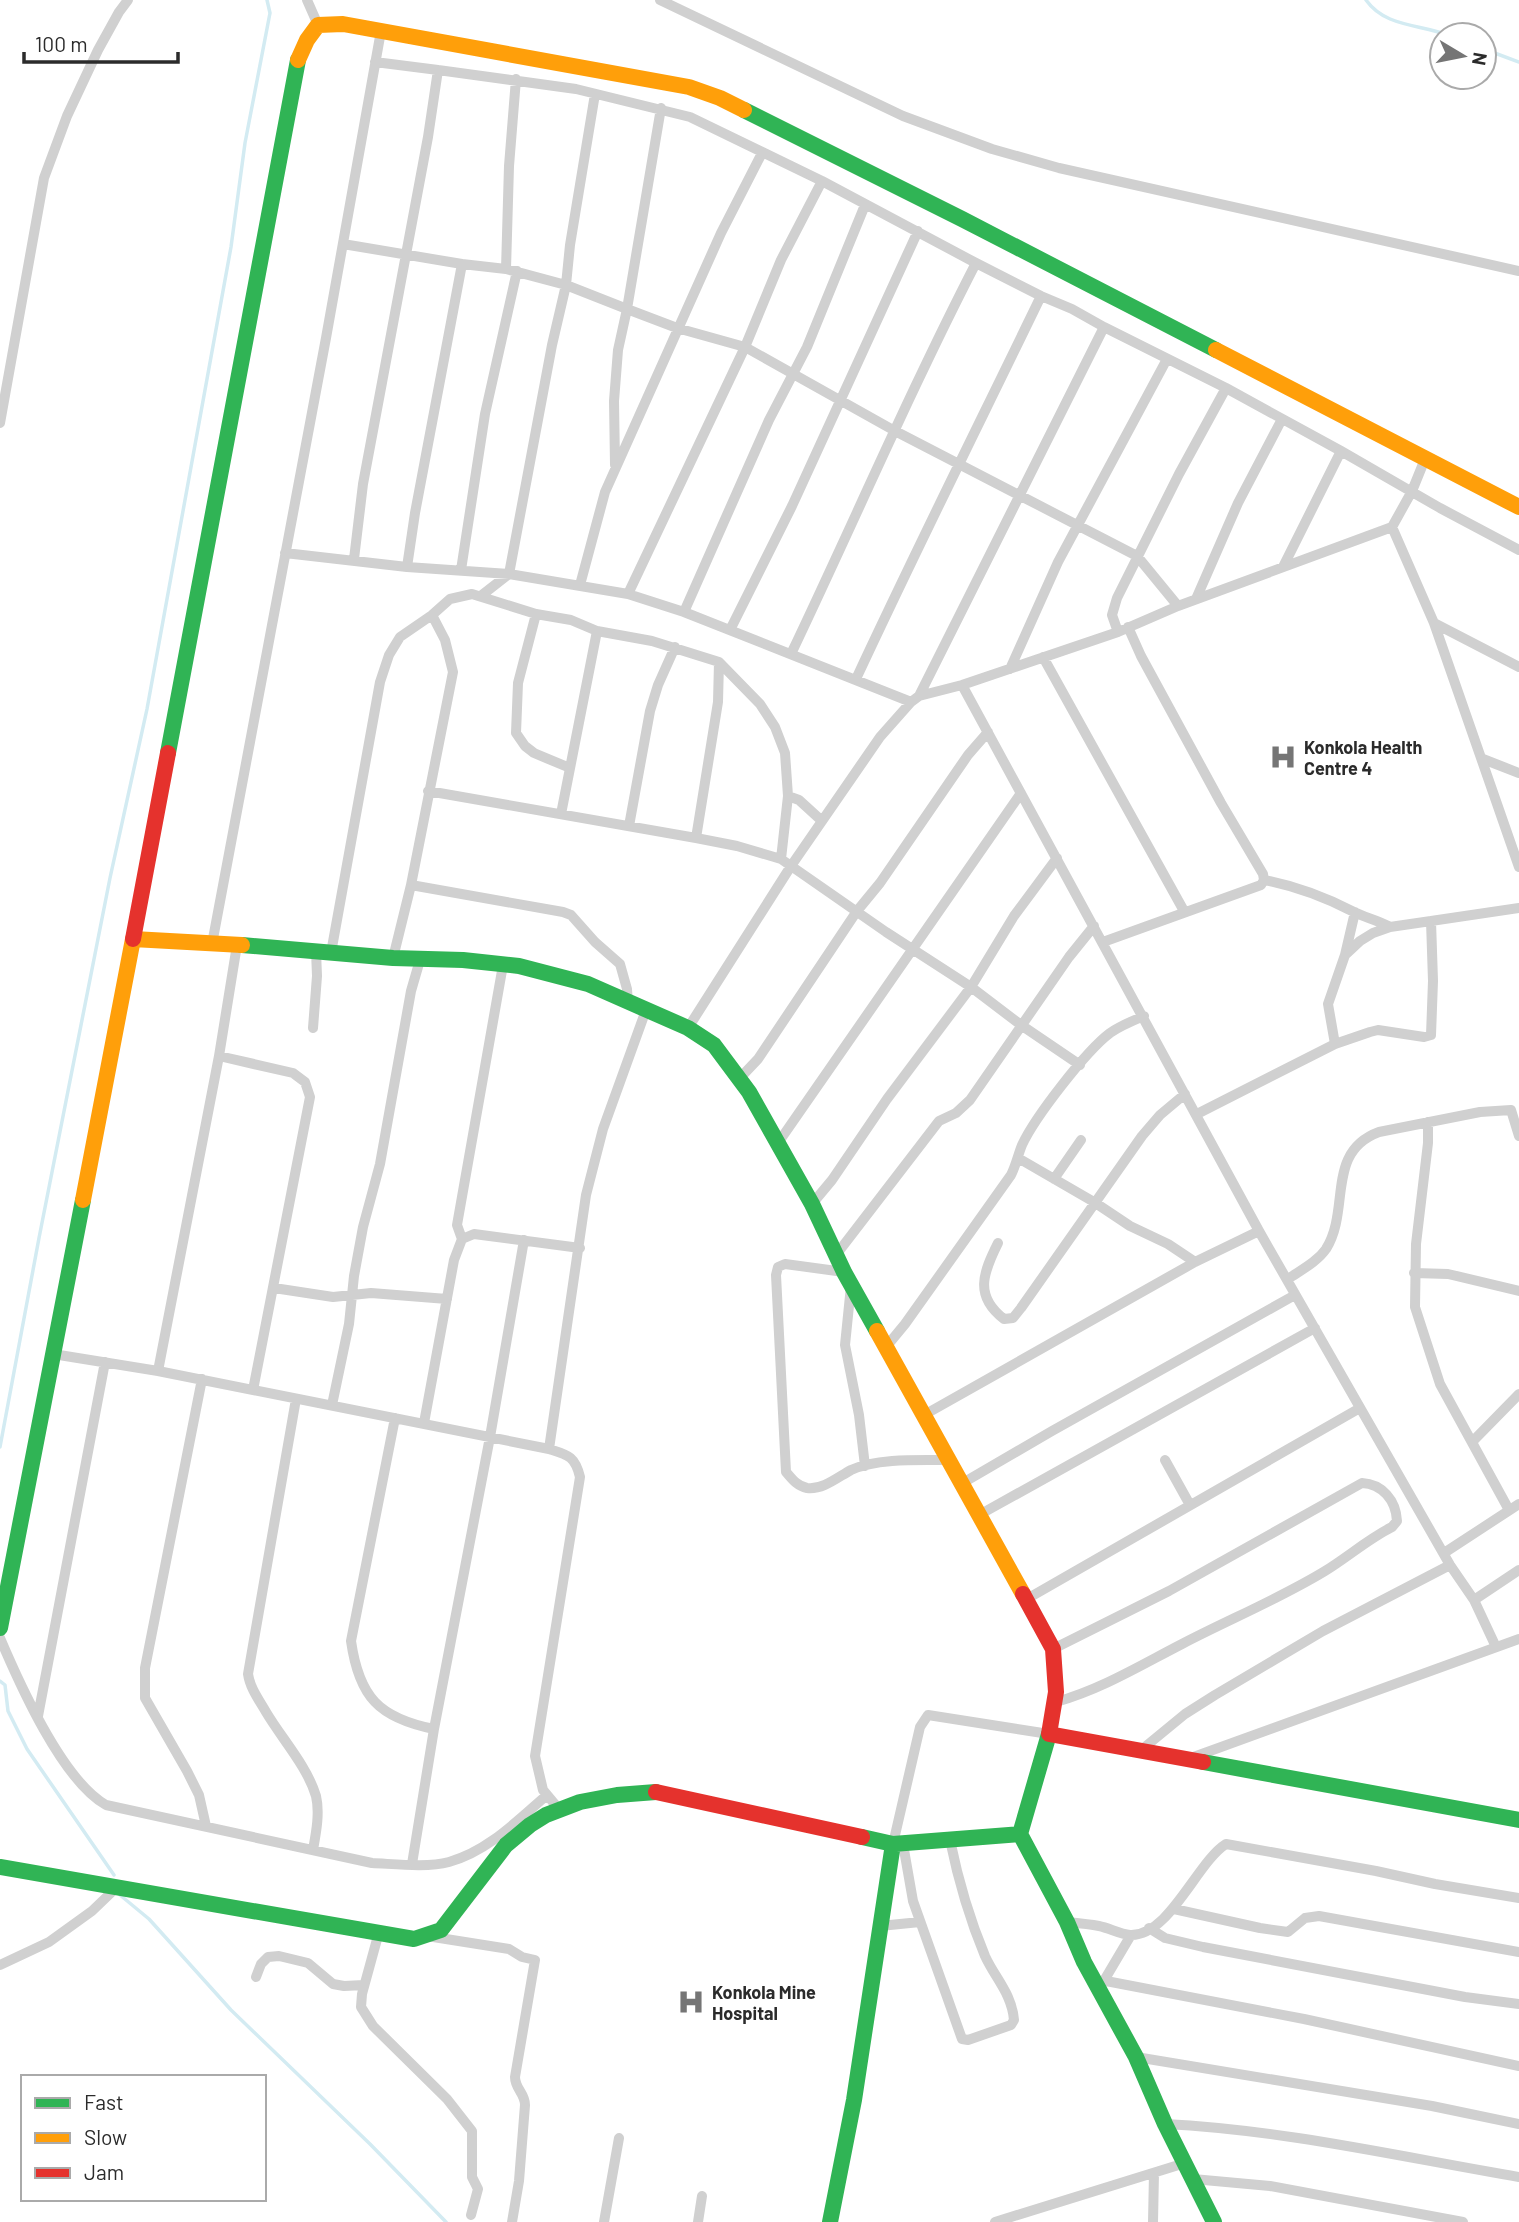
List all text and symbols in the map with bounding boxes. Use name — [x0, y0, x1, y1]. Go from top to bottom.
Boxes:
scale bar — [24, 21, 178, 65]
north arrow — [1428, 21, 1498, 91]
text: 100 m — [35, 31, 88, 56]
text: N — [1468, 51, 1493, 67]
place label: Konkola Health Centre 4 — [1304, 736, 1422, 779]
hospital icon: Konkola Health Centre 4 — [1268, 742, 1298, 772]
place label: Konkola Mine Hospital — [712, 1981, 816, 2024]
hospital icon: Konkola Mine Hospital — [676, 1987, 706, 2017]
legend — [21, 2075, 266, 2201]
text: Fast — [84, 2089, 124, 2114]
text: Slow — [84, 2124, 127, 2149]
text: Jam — [84, 2159, 124, 2184]

